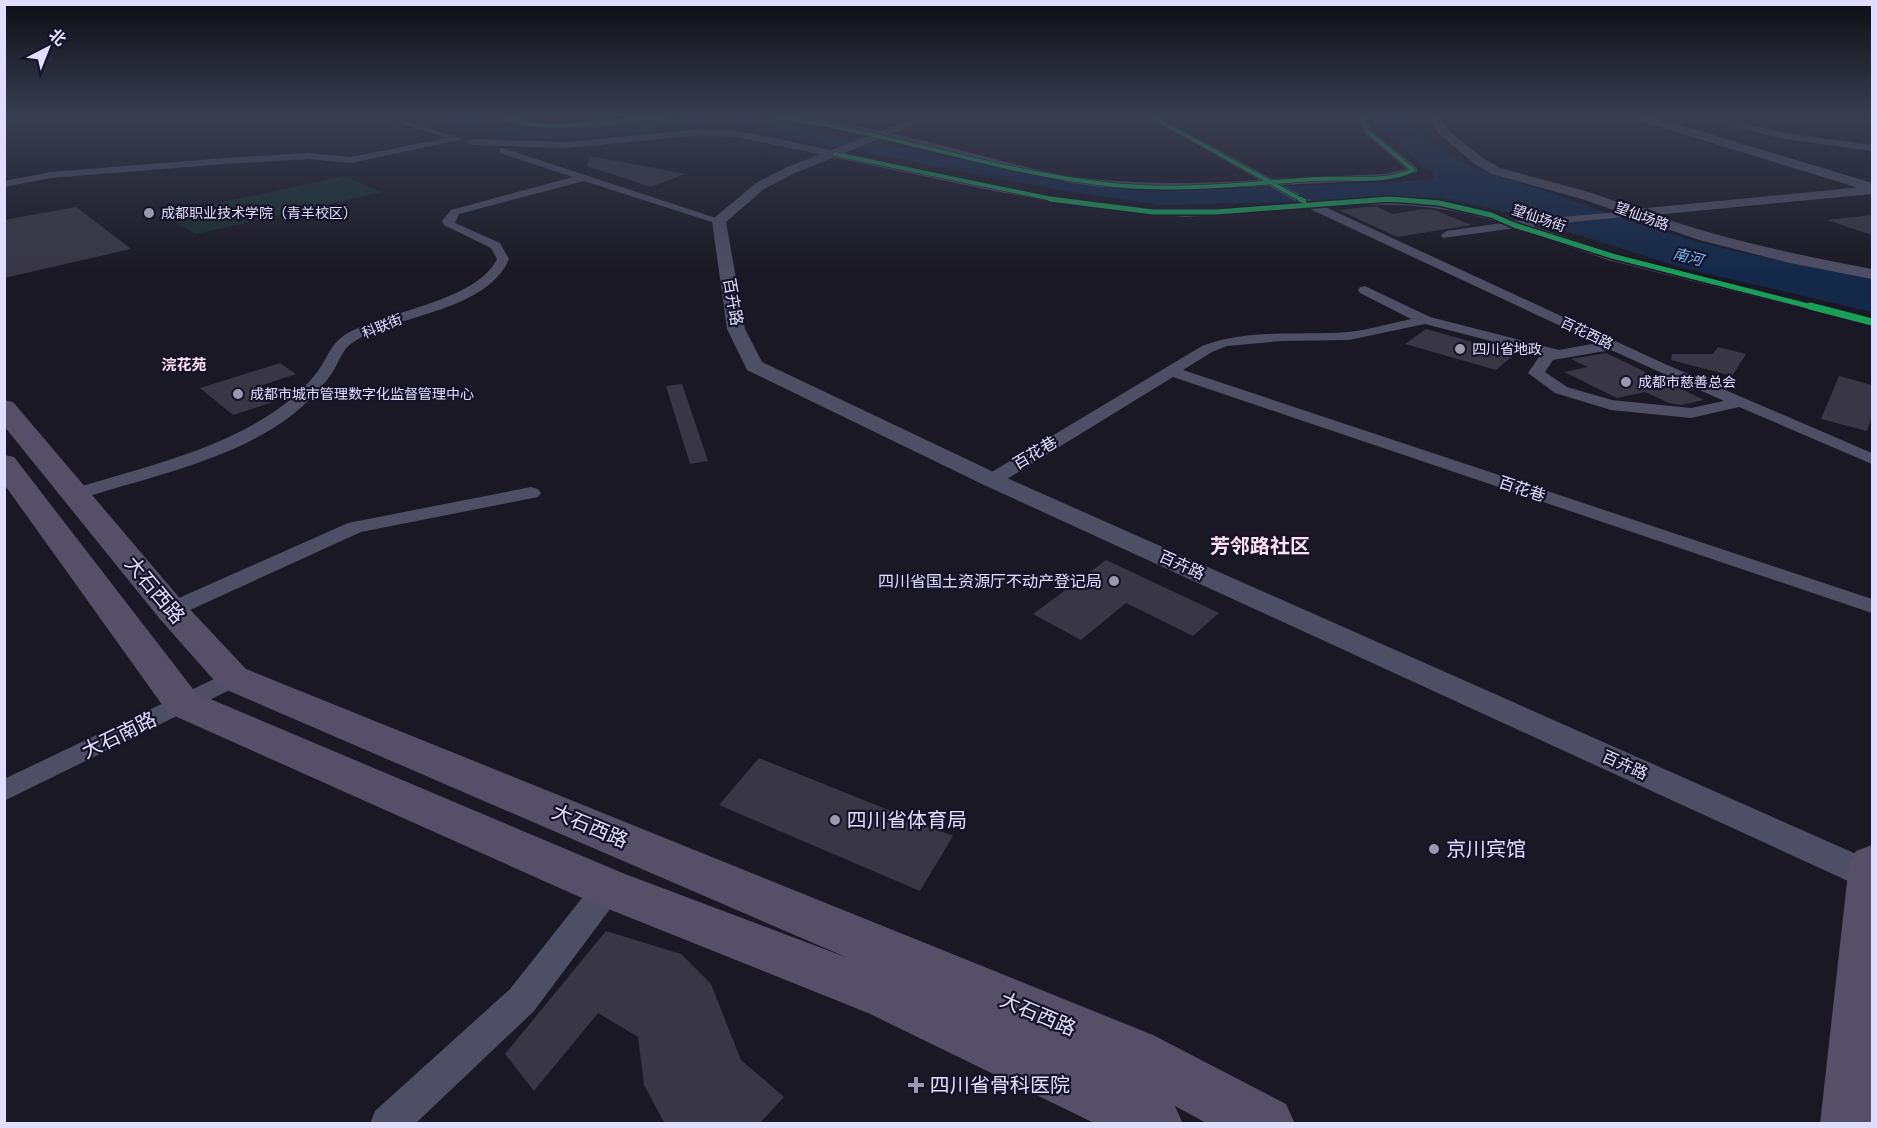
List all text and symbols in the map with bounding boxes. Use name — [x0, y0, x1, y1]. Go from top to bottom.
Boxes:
north arrow — [18, 18, 78, 78]
text: 北 — [45, 25, 70, 50]
street label: 望仙场路 — [1613, 199, 1671, 233]
street label: 望仙场街 — [1510, 201, 1568, 235]
place label: 成都职业技术学院（青羊校区） — [161, 205, 357, 221]
marker: 成都职业技术学院（青羊校区） — [142, 206, 156, 220]
water label: 南河 — [1671, 244, 1708, 270]
street label: 百卉路 — [719, 277, 747, 327]
street label: 科联街 — [360, 311, 404, 341]
street label: 百花西路 — [1558, 314, 1616, 352]
place label: 四川省地政 — [1472, 341, 1542, 357]
marker: 四川省地政 — [1453, 342, 1467, 356]
district label: 浣花苑 — [161, 356, 207, 374]
place label: 成都市慈善总会 — [1638, 374, 1736, 390]
marker: 成都市慈善总会 — [1619, 375, 1633, 389]
place label: 成都市城市管理数字化监督管理中心 — [250, 386, 474, 402]
marker: 成都市城市管理数字化监督管理中心 — [231, 387, 245, 401]
street label: 百花巷 — [1010, 432, 1060, 474]
street label: 百花巷 — [1496, 473, 1548, 505]
district label: 芳邻路社区 — [1210, 534, 1310, 558]
street label: 百卉路 — [1156, 547, 1208, 583]
street label: 大石西路 — [120, 552, 190, 628]
place label: 四川省国土资源厅不动产登记局 — [878, 572, 1102, 591]
marker: 四川省国土资源厅不动产登记局 — [1107, 574, 1121, 588]
street label: 大石南路 — [78, 707, 160, 763]
street label: 百卉路 — [1599, 747, 1651, 783]
street label: 大石西路 — [548, 799, 632, 853]
place label: 四川省体育局 — [847, 808, 967, 832]
marker: 四川省体育局 — [828, 813, 842, 827]
place label: 京川宾馆 — [1446, 837, 1526, 861]
marker: 京川宾馆 — [1427, 842, 1441, 856]
street label: 大石西路 — [996, 987, 1080, 1041]
place label: 四川省骨科医院 — [930, 1073, 1070, 1097]
marker: 四川省骨科医院 — [907, 1076, 925, 1094]

